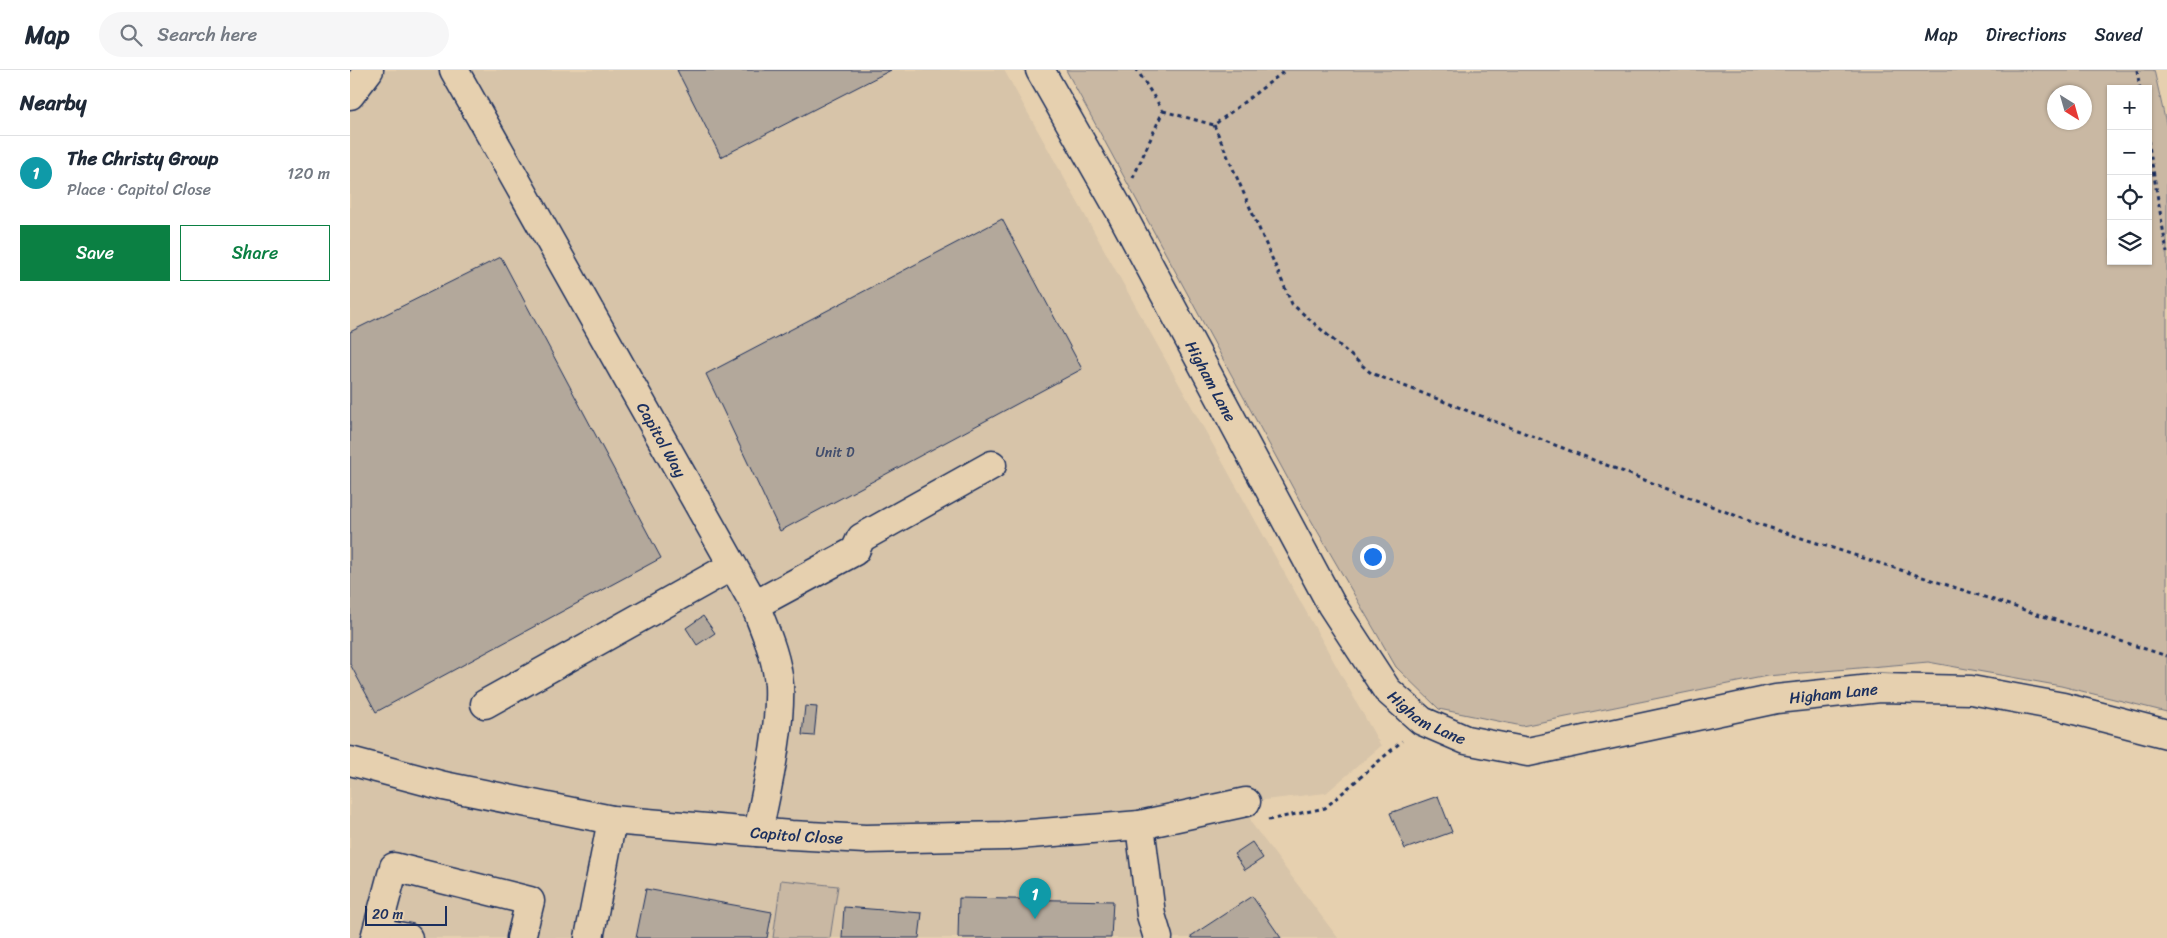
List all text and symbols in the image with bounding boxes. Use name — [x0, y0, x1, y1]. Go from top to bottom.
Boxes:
search box — [99, 12, 449, 57]
text: Map — [25, 14, 69, 56]
text: Search here — [157, 18, 257, 51]
text: Map — [1925, 19, 1958, 51]
text: Directions — [1986, 19, 2067, 51]
text: Saved — [2095, 19, 2142, 51]
icon: search — [117, 21, 145, 49]
text: Nearby — [20, 84, 86, 122]
north arrow — [2047, 85, 2092, 130]
map controls — [2107, 85, 2152, 265]
button: + — [2107, 85, 2152, 130]
button: − — [2107, 130, 2152, 175]
text: The Christy Group — [67, 142, 218, 175]
text: 1 — [33, 159, 39, 188]
text: 120 m — [287, 159, 330, 188]
text: Place · Capitol Close — [67, 175, 211, 204]
button: locate — [2107, 175, 2152, 220]
button: layers — [2107, 220, 2152, 265]
button: Save — [20, 225, 170, 281]
button: Share — [180, 225, 330, 281]
street label: Higham Lane — [1177, 335, 1245, 427]
street label: Capitol Way — [629, 396, 695, 484]
house number: Unit D — [816, 440, 855, 465]
your location — [1360, 544, 1386, 570]
street label: Higham Lane — [1788, 674, 1879, 712]
street label: Higham Lane — [1381, 682, 1471, 753]
street label: Capitol Close — [749, 817, 844, 852]
pin: 1 — [1019, 878, 1051, 919]
text: 20 m — [372, 902, 403, 927]
scale bar — [365, 903, 448, 926]

